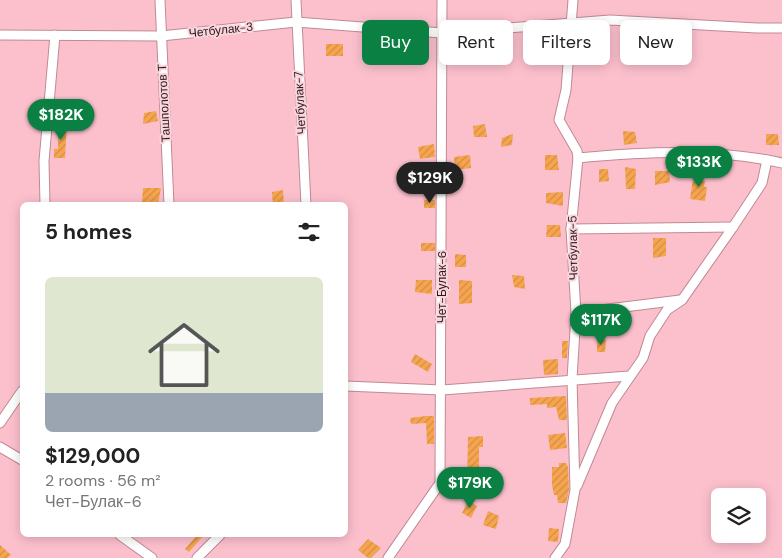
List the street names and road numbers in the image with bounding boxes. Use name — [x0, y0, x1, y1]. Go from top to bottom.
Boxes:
street label: Четбулак-3 — [188, 19, 254, 41]
street label: Ташполотов Т — [154, 63, 174, 143]
street label: Четбулак-7 — [290, 71, 310, 135]
street label: Четбулак-5 — [564, 215, 582, 281]
street label: Чет-Булак-6 — [434, 251, 450, 323]

